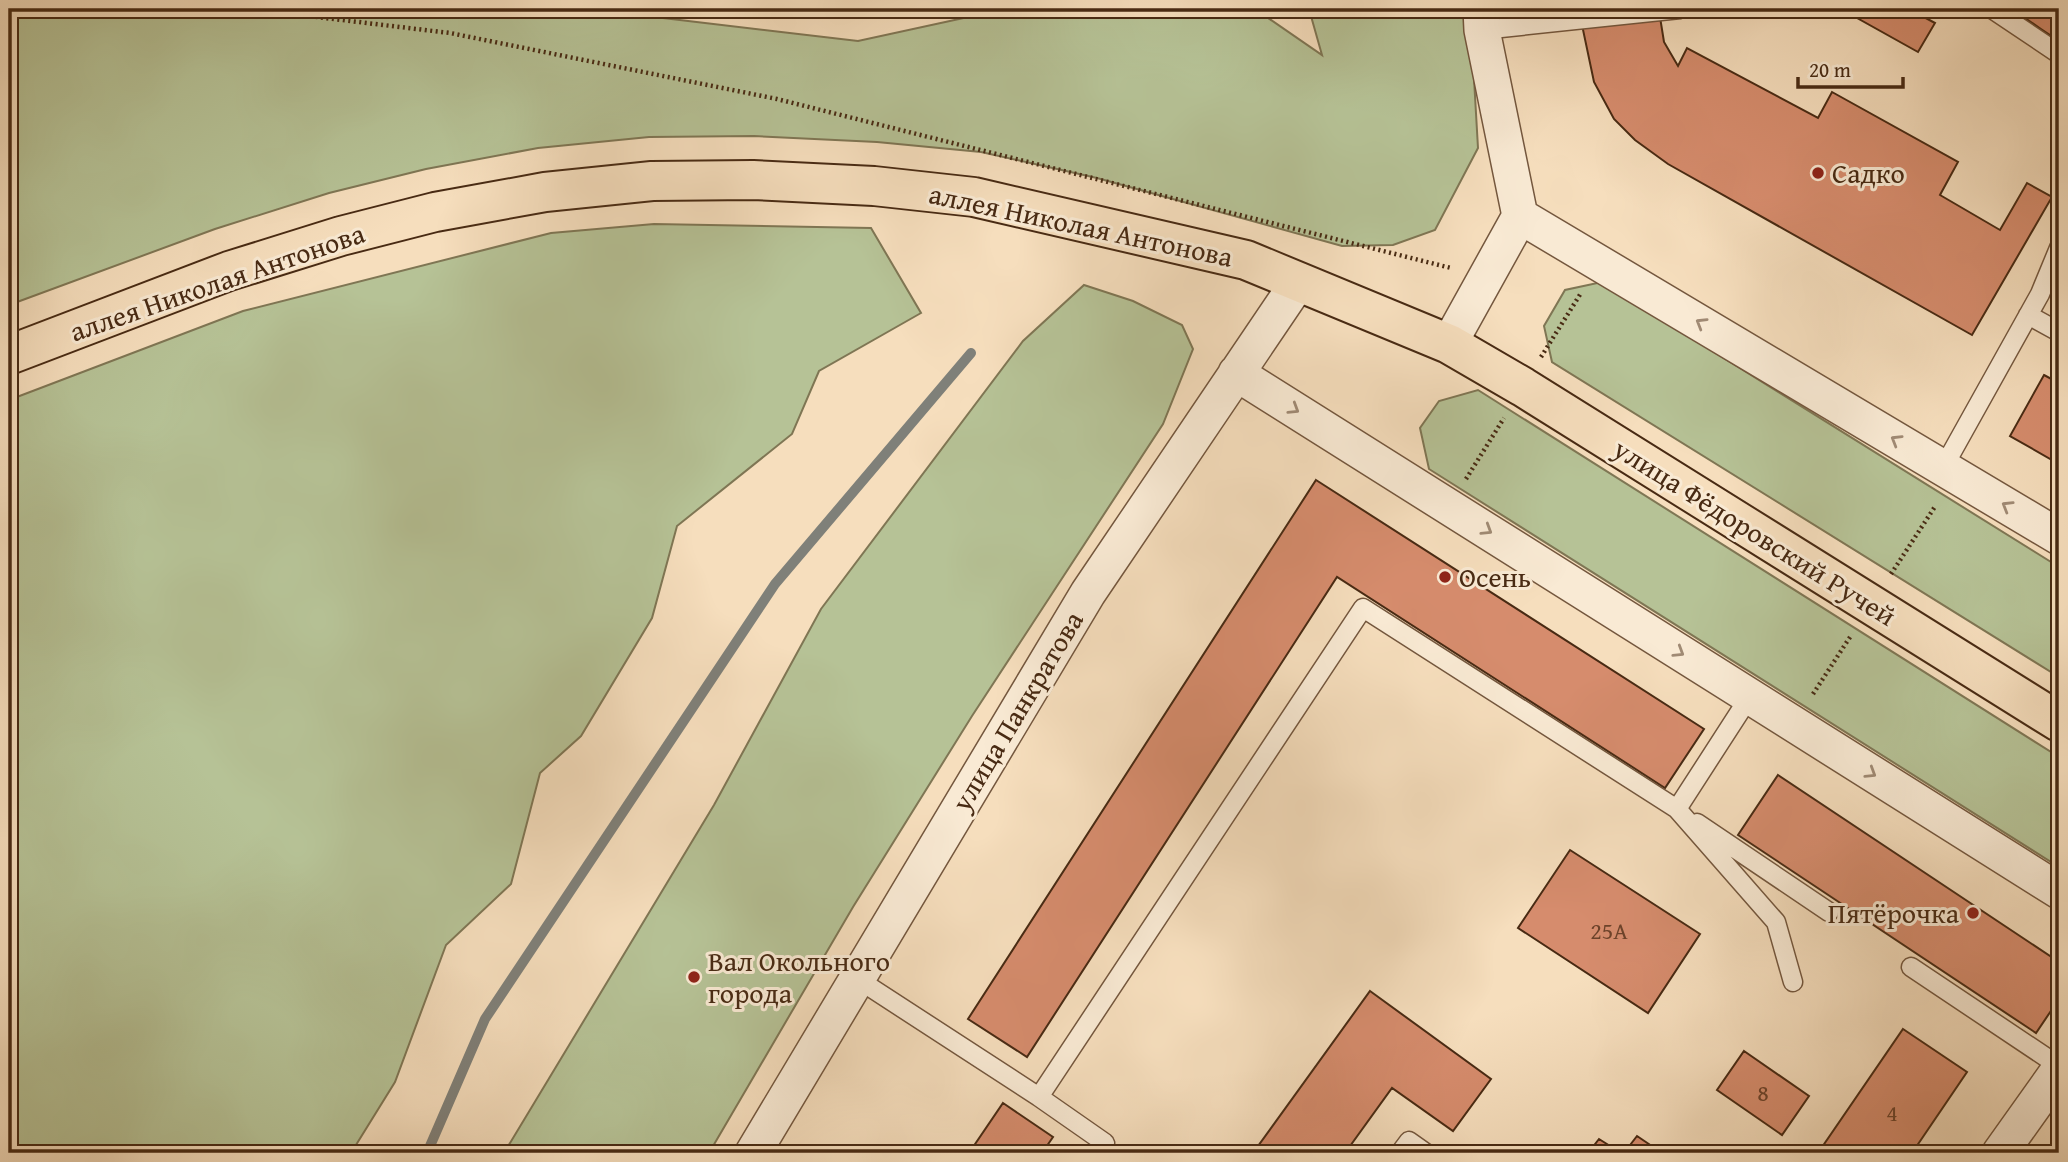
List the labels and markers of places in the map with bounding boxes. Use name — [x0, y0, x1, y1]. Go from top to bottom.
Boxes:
place label: Садко — [1832, 152, 1905, 193]
marker: Садко — [1810, 165, 1826, 181]
place label: Осень — [1459, 556, 1531, 597]
marker: Осень — [1437, 569, 1453, 585]
place label: Пятёрочка — [1828, 892, 1960, 933]
marker: Пятёрочка — [1965, 905, 1981, 921]
place label: Вал Окольного города — [708, 940, 890, 1013]
marker: Вал Окольного города — [686, 969, 702, 985]

